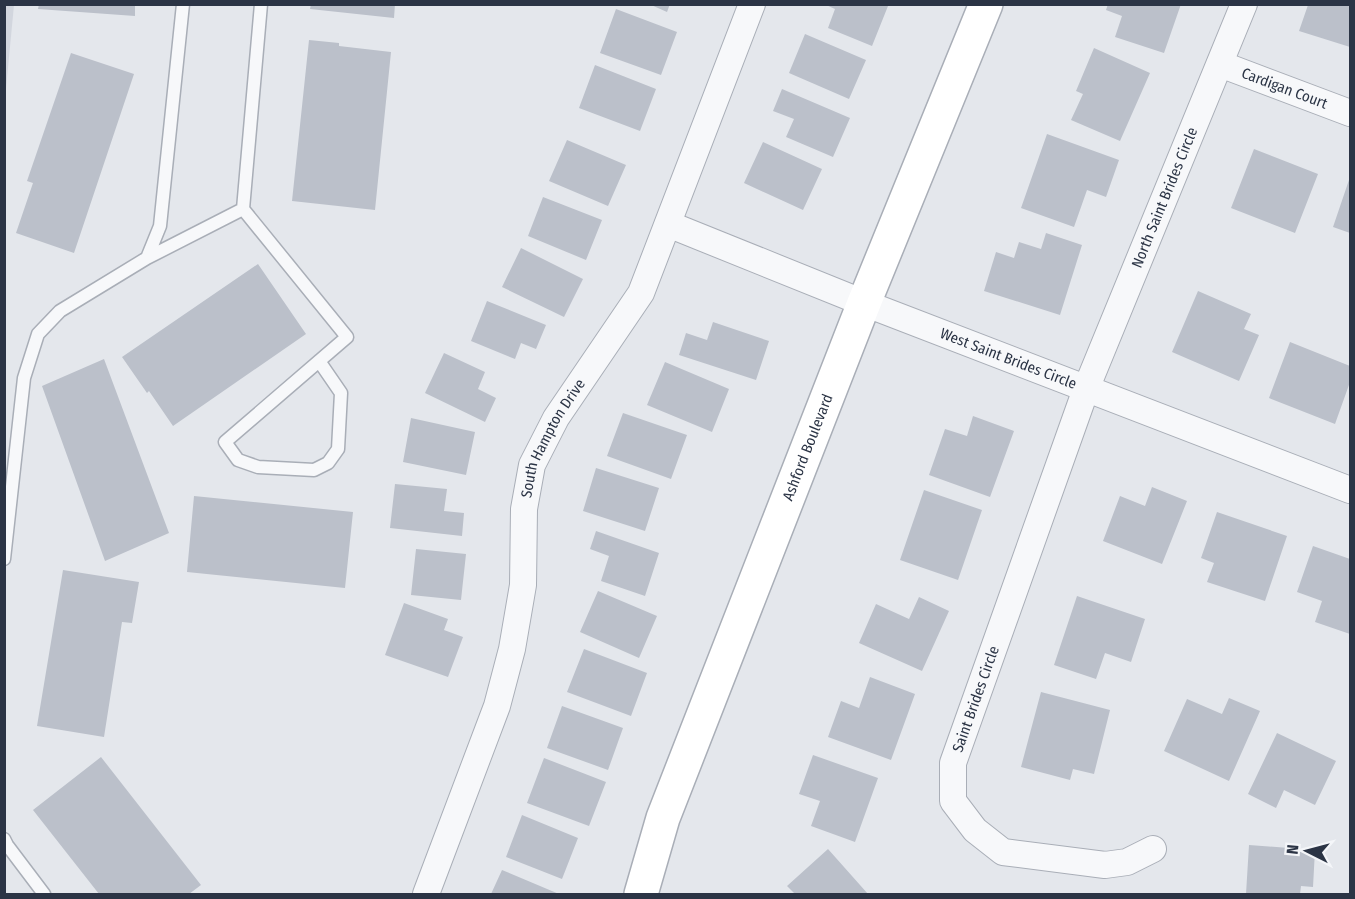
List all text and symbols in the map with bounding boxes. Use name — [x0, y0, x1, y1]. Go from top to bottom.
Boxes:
street label: Cardigan Court — [1239, 64, 1330, 113]
street label: North Saint Brides Circle — [1128, 125, 1201, 270]
street label: West Saint Brides Circle — [938, 324, 1079, 393]
street label: South Hampton Drive — [517, 375, 589, 499]
street label: Ashford Boulevard — [779, 392, 837, 503]
street label: Saint Brides Circle — [949, 643, 1003, 755]
north arrow — [1277, 821, 1337, 881]
text: N — [1283, 844, 1303, 855]

